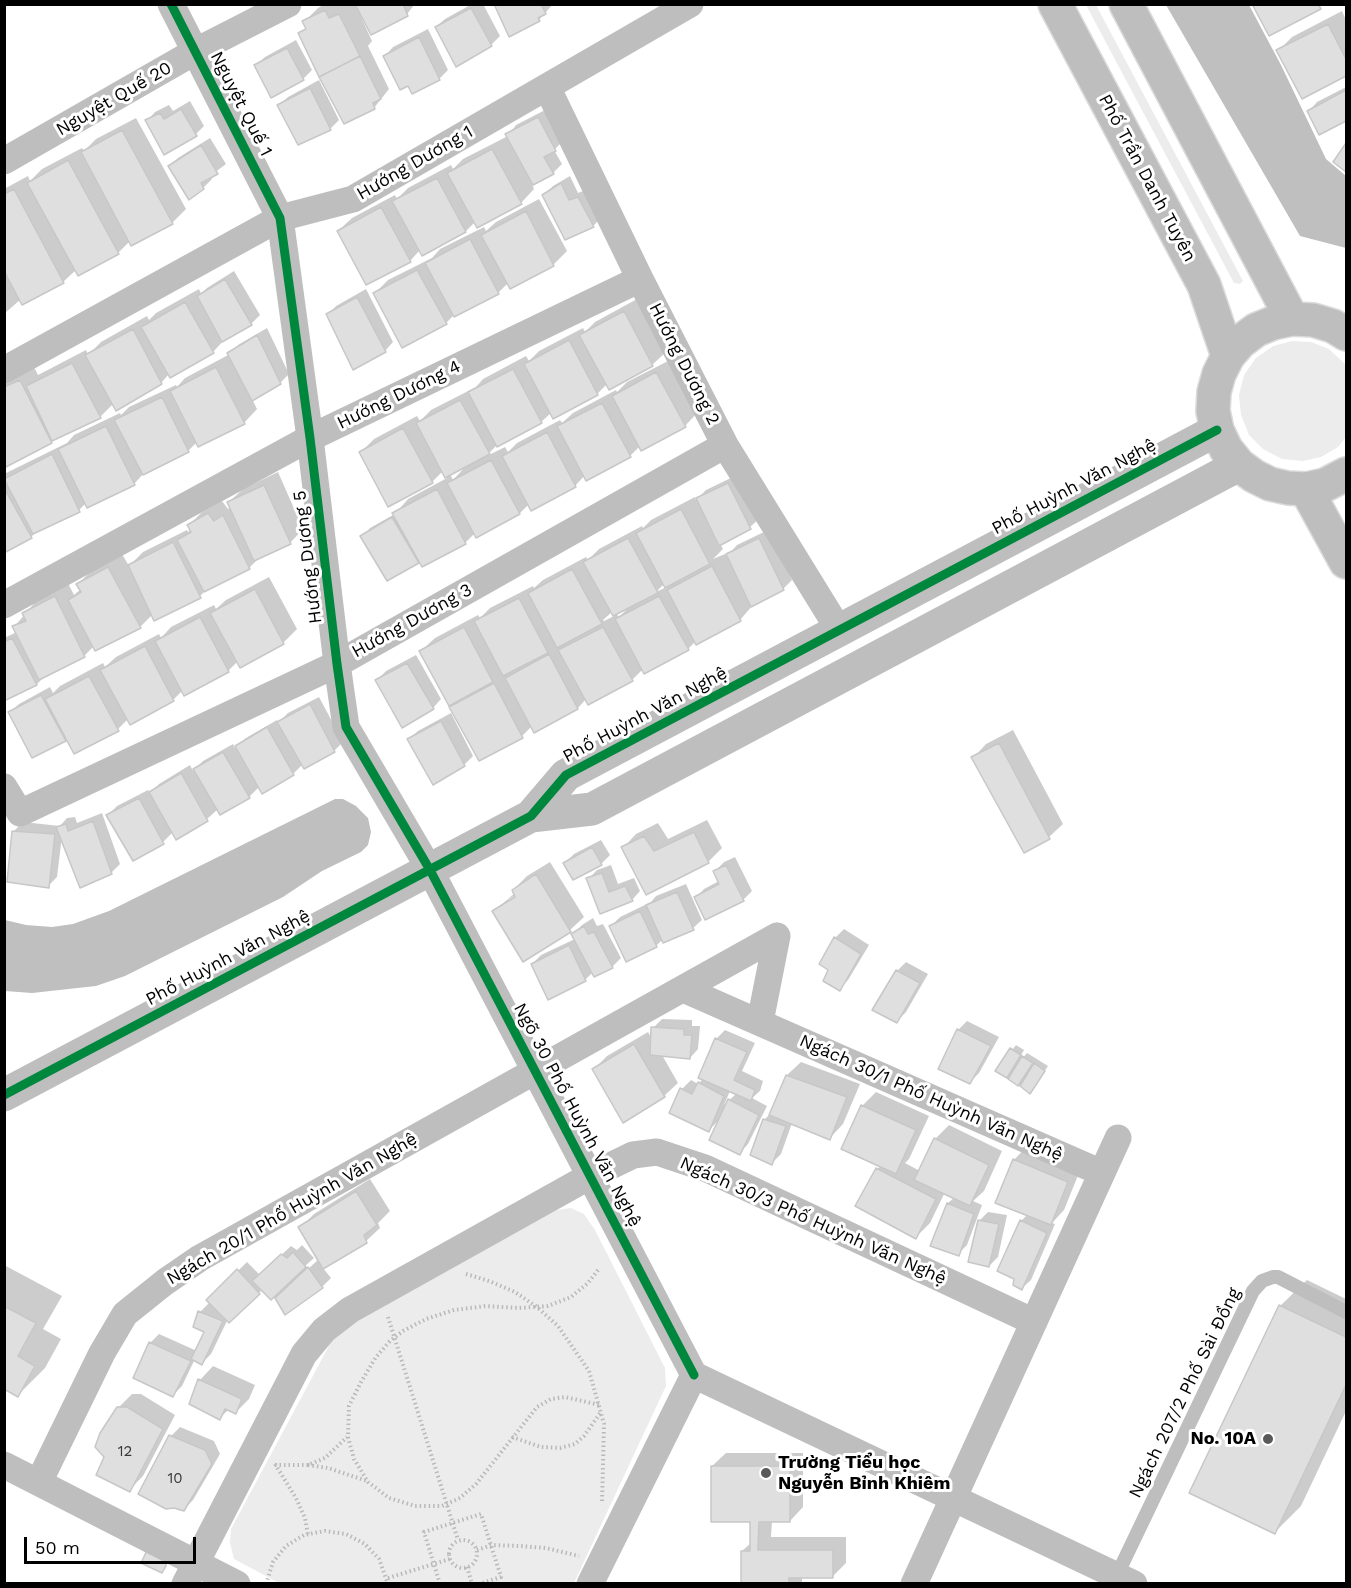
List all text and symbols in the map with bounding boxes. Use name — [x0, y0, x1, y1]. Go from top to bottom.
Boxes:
street label: Nguyệt Quế 1 — [205, 48, 277, 160]
street label: Nguyệt Quế 20 — [52, 57, 176, 141]
street label: Phố Trần Danh Tuyên — [1094, 91, 1200, 265]
street label: Hướng Dương 1 — [353, 121, 477, 205]
street label: Hướng Dương 2 — [644, 299, 724, 429]
street label: Hướng Dương 4 — [334, 356, 464, 434]
street label: Phố Huỳnh Văn Nghệ — [988, 434, 1160, 540]
street label: Hướng Dương 5 — [289, 489, 327, 625]
street label: Hướng Dương 3 — [348, 579, 476, 663]
street label: Phố Huỳnh Văn Nghệ — [559, 662, 731, 768]
street label: Phố Huỳnh Văn Nghệ — [142, 905, 314, 1011]
street label: Ngõ 30 Phố Huỳnh Văn Nghệ — [509, 999, 645, 1231]
street label: Ngách 30/1 Phố Huỳnh Văn Nghệ — [796, 1030, 1066, 1166]
street label: Ngách 20/1 Phố Huỳnh Văn Nghệ — [163, 1128, 421, 1290]
street label: Ngách 30/3 Phố Huỳnh Văn Nghệ — [677, 1152, 949, 1290]
street label: Ngách 207/2 Phố Sài Đồng — [1125, 1284, 1245, 1502]
place label: No. 10A — [1190, 1428, 1256, 1450]
marker: No. 10A — [1261, 1432, 1275, 1446]
house number: 12 — [118, 1443, 132, 1461]
place label: Trường Tiểu học Nguyễn Bỉnh Khiêm — [778, 1452, 950, 1494]
marker: Trường Tiểu học Nguyễn Bỉnh Khiêm — [759, 1466, 773, 1480]
house number: 10 — [167, 1470, 183, 1488]
scale bar — [27, 1525, 200, 1563]
text: 50 m — [35, 1537, 80, 1558]

